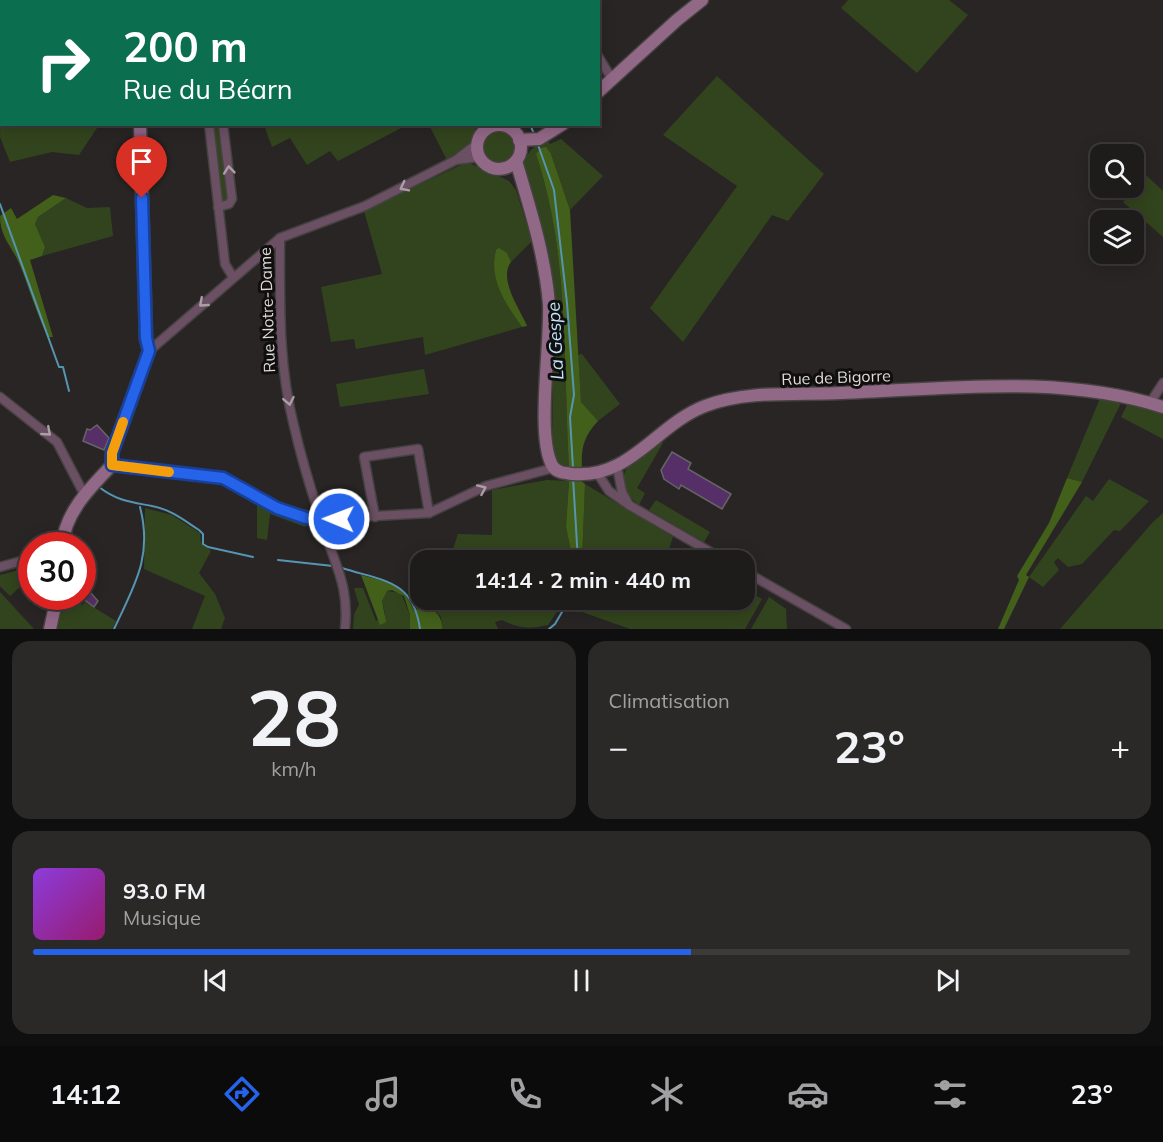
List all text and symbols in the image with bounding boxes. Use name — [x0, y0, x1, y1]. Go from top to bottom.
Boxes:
text: 200 m — [123, 20, 248, 73]
icon: right — [24, 24, 102, 102]
text: Rue du Béarn — [123, 72, 293, 106]
pin — [116, 136, 167, 198]
map controls — [1090, 144, 1144, 264]
button: search — [1090, 144, 1144, 198]
icon: arrive — [125, 145, 158, 178]
one-way arrow — [223, 166, 235, 175]
one-way arrow — [400, 180, 411, 191]
button: layers — [1090, 210, 1144, 264]
street label: Rue Notre-Dame — [255, 247, 279, 373]
one-way arrow — [199, 296, 210, 307]
water label: La Gespe — [541, 301, 569, 380]
street label: Rue de Bigorre — [781, 365, 891, 389]
one-way arrow — [282, 396, 295, 406]
one-way arrow — [40, 425, 51, 436]
one-way arrow — [475, 484, 486, 496]
position arrow — [307, 487, 371, 551]
speed limit sign: 30 — [18, 532, 96, 610]
text: 14:14 · 2 min · 440 m — [474, 566, 691, 594]
text: 28 — [247, 668, 341, 766]
text: Climatisation — [609, 688, 730, 713]
text: 23° — [834, 718, 905, 774]
text: − — [609, 726, 628, 767]
text: + — [1110, 726, 1130, 767]
text: km/h — [271, 756, 316, 781]
text: 93.0 FM — [123, 877, 206, 905]
text: Musique — [123, 905, 201, 930]
icon: previous — [199, 964, 232, 997]
icon: pause — [565, 964, 598, 997]
icon: next — [931, 964, 964, 997]
icon: directions — [221, 1073, 263, 1115]
icon: music — [362, 1073, 404, 1115]
icon: phone — [504, 1073, 546, 1115]
icon: climate — [646, 1073, 688, 1115]
icon: car — [787, 1073, 829, 1115]
icon: filters — [929, 1073, 971, 1115]
text: 14:12 — [50, 1077, 121, 1111]
text: 23° — [1070, 1077, 1113, 1111]

